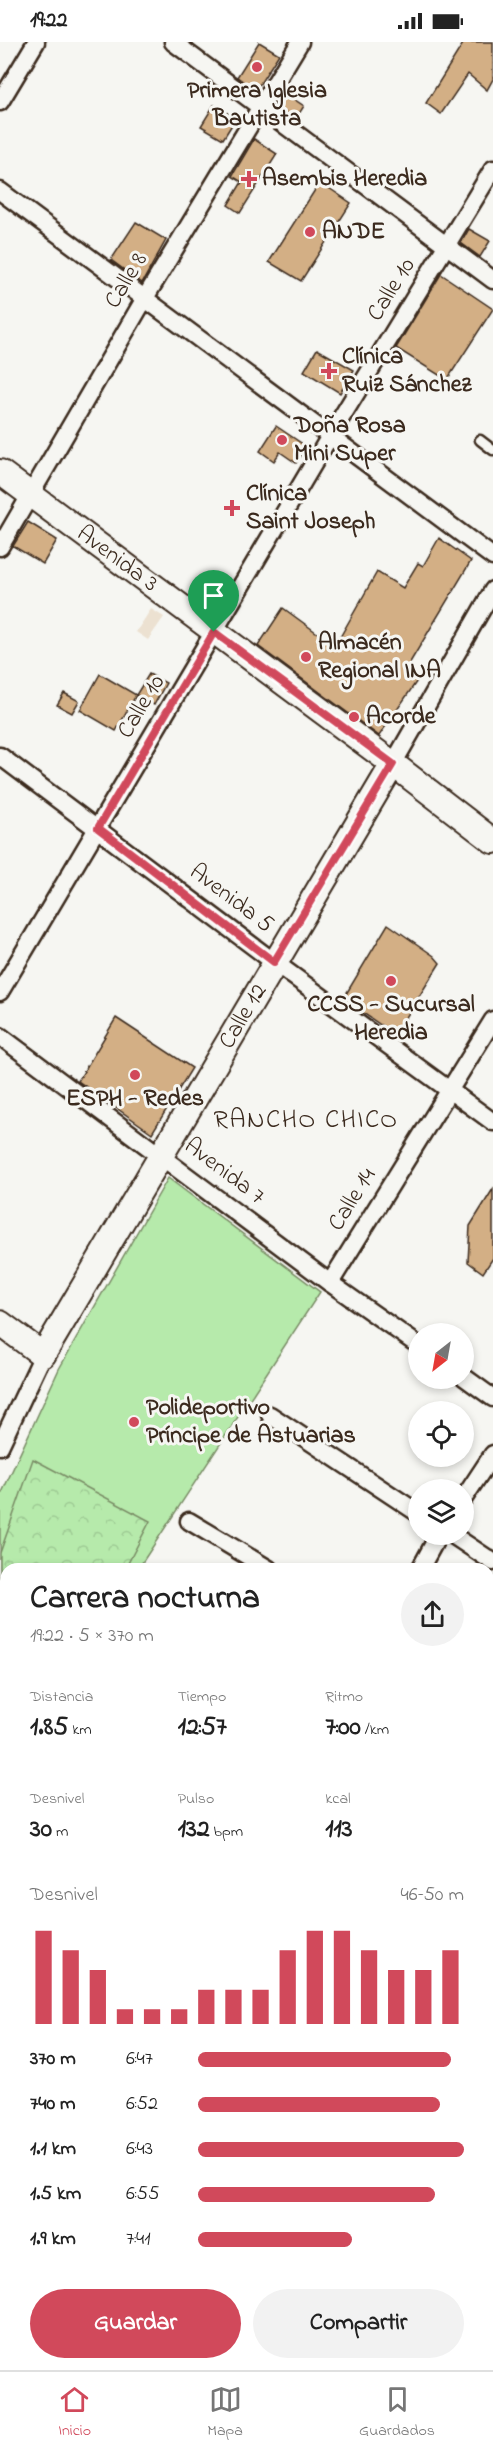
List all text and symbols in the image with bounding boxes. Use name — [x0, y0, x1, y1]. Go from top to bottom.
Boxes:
text: 19:22 — [30, 5, 67, 37]
marker: Primera Iglesia Bautista — [250, 60, 264, 74]
place label: Primera Iglesia Bautista — [187, 74, 327, 137]
place label: Asembis Heredia — [262, 162, 427, 197]
marker: Asembis Heredia — [240, 170, 258, 188]
place label: ANDE — [322, 215, 385, 250]
marker: ANDE — [303, 225, 317, 239]
street label: Calle 8 — [97, 246, 157, 316]
street label: Calle 10 — [359, 251, 425, 329]
place label: Clínica Ruiz Sánchez — [342, 340, 472, 403]
marker: Clínica Ruiz Sánchez — [320, 362, 338, 380]
place label: Doña Rosa Mini Super — [293, 409, 406, 472]
marker: Doña Rosa Mini Super — [275, 433, 289, 447]
place label: Clínica Saint Joseph — [246, 477, 375, 540]
marker: Clínica Saint Joseph — [223, 499, 241, 517]
street label: Avenida 3 — [69, 517, 165, 601]
pin — [188, 570, 239, 632]
icon: arrive — [197, 579, 230, 612]
place label: Almacén Regional INA — [318, 626, 441, 690]
marker: Almacén Regional INA — [299, 650, 313, 664]
street label: Calle 10 — [109, 668, 175, 746]
place label: Acorde — [366, 700, 437, 735]
marker: Acorde — [347, 710, 361, 724]
street label: Avenida 5 — [181, 856, 281, 943]
marker: CCSS - Sucursal Heredia — [384, 974, 398, 988]
street label: Calle 12 — [210, 977, 277, 1056]
place label: CCSS - Sucursal Heredia — [307, 988, 475, 1051]
marker: ESPH - Redes — [128, 1068, 142, 1082]
place label: ESPH - Redes — [66, 1082, 204, 1117]
district label: RANCHO CHICO — [214, 1102, 398, 1140]
street label: Avenida 7 — [176, 1130, 272, 1214]
street label: Calle 14 — [320, 1162, 386, 1238]
north arrow — [408, 1323, 474, 1389]
map controls — [408, 1323, 474, 1545]
place label: Polideportivo Príncipe de Astuarias — [146, 1391, 356, 1454]
button: locate — [408, 1401, 474, 1467]
marker: Polideportivo Príncipe de Astuarias — [127, 1415, 141, 1429]
button: layers — [408, 1479, 474, 1545]
text: Carrera nocturna — [30, 1575, 260, 1623]
button: share — [401, 1583, 464, 1646]
text: 19:22 · 5 × 370 m — [30, 1622, 154, 1651]
text: Distancia — [30, 1685, 93, 1709]
text: Tiempo — [178, 1685, 226, 1709]
text: Ritmo — [325, 1685, 363, 1709]
text: 1.85 — [30, 1709, 68, 1747]
text: 12:57 — [178, 1709, 227, 1747]
text: 7:00 — [325, 1709, 361, 1747]
text: km — [68, 1718, 92, 1742]
text: /km — [361, 1718, 389, 1742]
text: Desnivel — [30, 1787, 84, 1811]
text: Pulso — [178, 1787, 214, 1811]
text: kcal — [325, 1787, 351, 1811]
text: 30 — [30, 1811, 52, 1849]
text: 132 — [178, 1811, 210, 1849]
text: 113 — [325, 1811, 353, 1849]
text: m — [52, 1820, 68, 1844]
text: bpm — [210, 1820, 243, 1844]
text: Desnivel — [30, 1881, 98, 1910]
text: 46–50 m — [401, 1881, 464, 1910]
text: 370 m — [30, 2045, 76, 2074]
text: 6:47 — [126, 2045, 153, 2074]
text: 740 m — [30, 2090, 76, 2119]
text: 6:52 — [126, 2090, 158, 2119]
text: 1.1 km — [30, 2135, 76, 2164]
text: 6:43 — [126, 2135, 153, 2164]
text: 1.5 km — [30, 2180, 81, 2209]
text: 6:55 — [126, 2180, 159, 2209]
text: 1.9 km — [30, 2225, 76, 2254]
text: 7:41 — [126, 2225, 151, 2254]
button: Guardar — [30, 2289, 241, 2358]
button: Compartir — [253, 2289, 464, 2358]
tab: Inicio — [58, 2383, 91, 2443]
tab: Mapa — [207, 2383, 243, 2443]
tab: Guardados — [359, 2383, 435, 2443]

